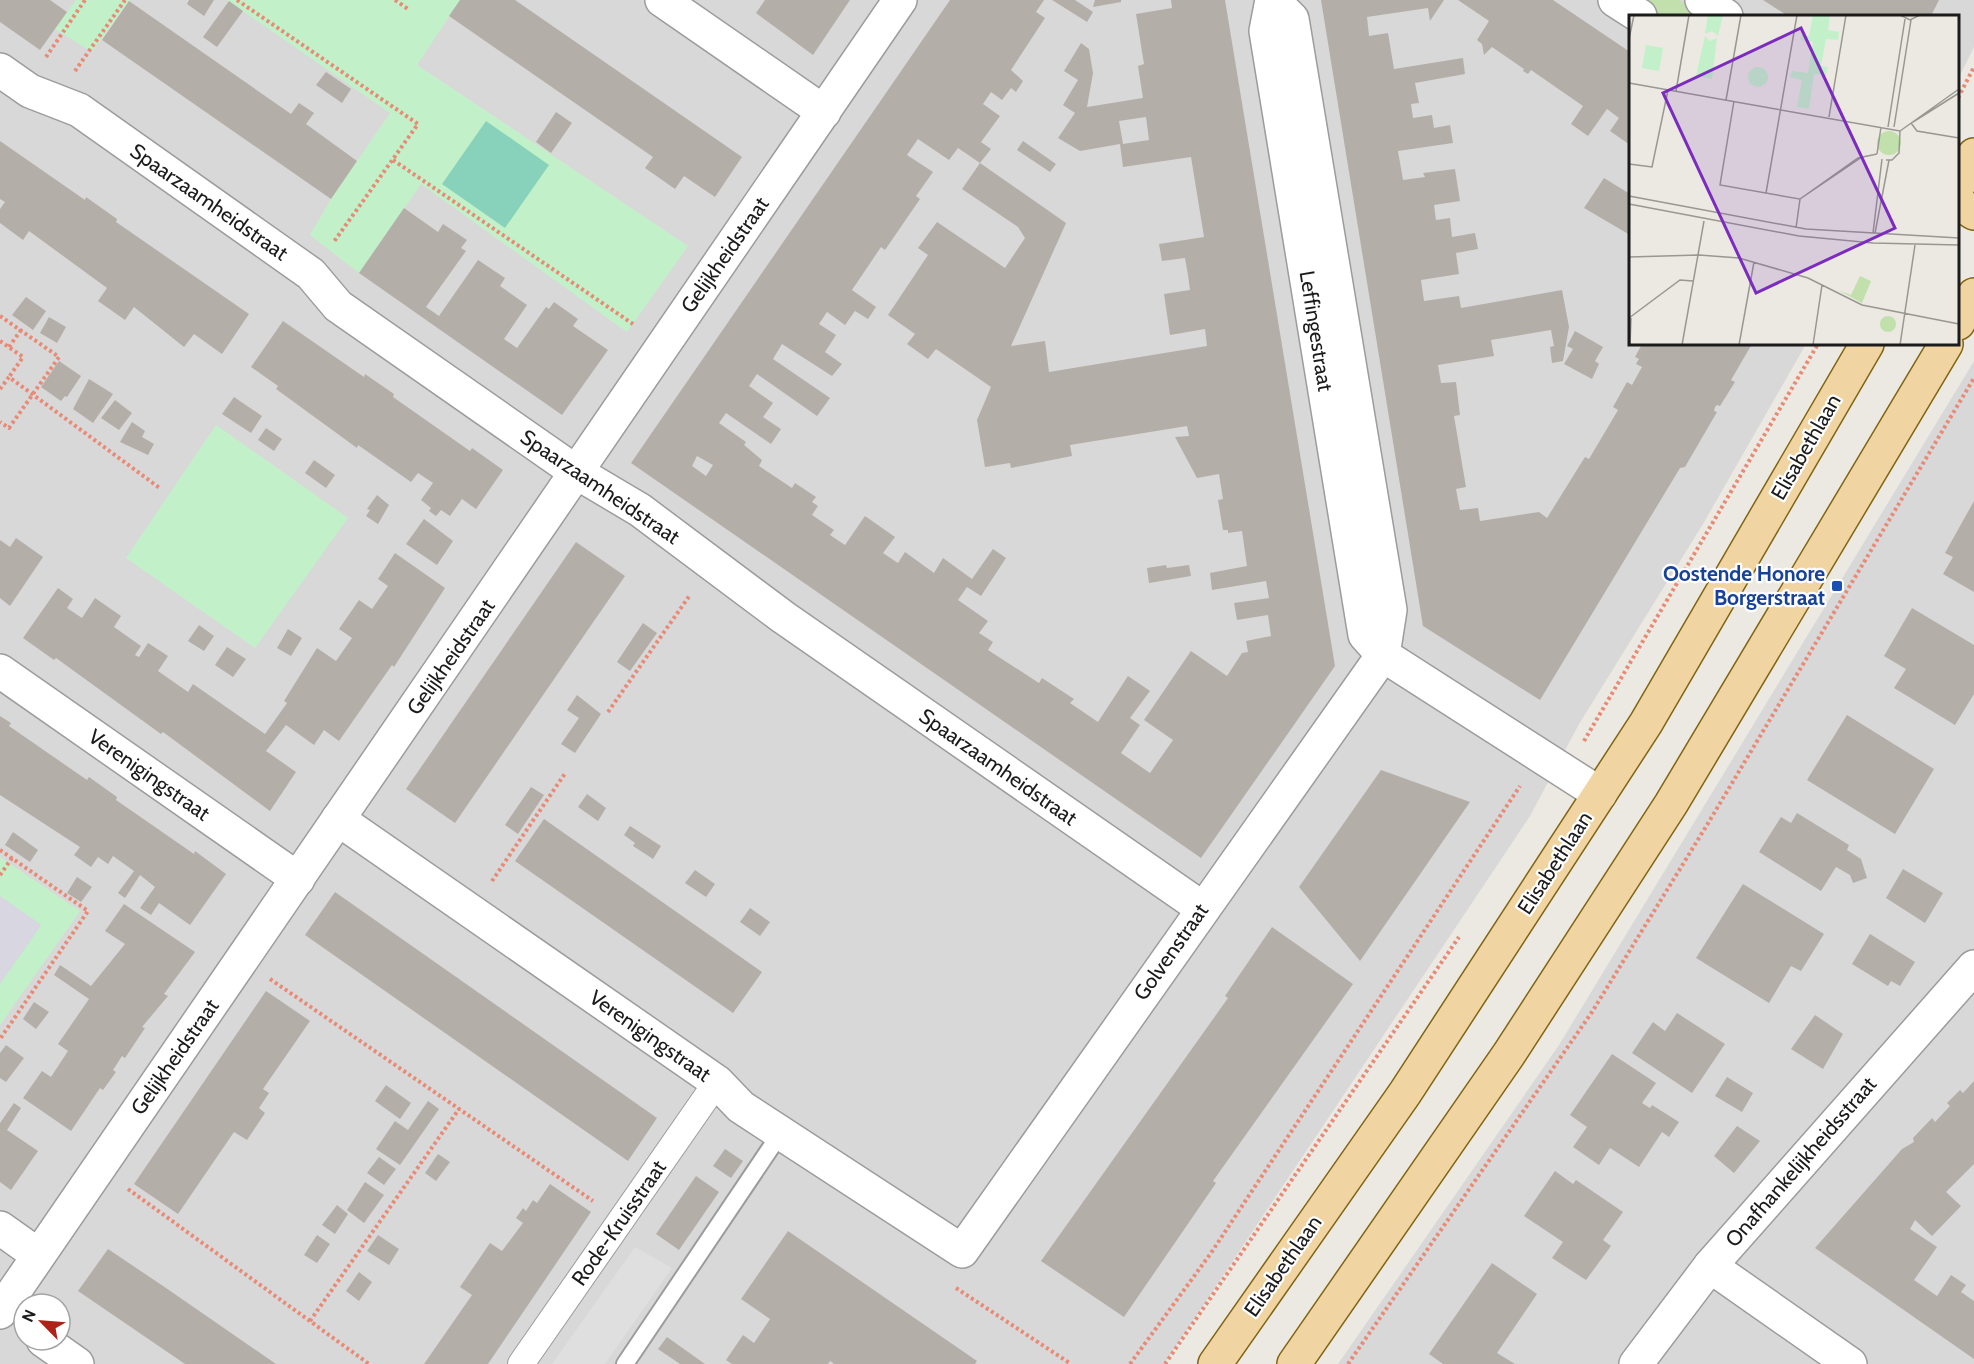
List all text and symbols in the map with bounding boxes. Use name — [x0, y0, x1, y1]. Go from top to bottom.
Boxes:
inset map — [1629, 15, 1959, 345]
street label: Spaarzaamheidstraat — [126, 138, 293, 265]
street label: Gelijkheidstraat — [675, 192, 775, 318]
street label: Leffingestraat — [1295, 269, 1338, 393]
street label: Elisabethlaan — [1765, 390, 1846, 504]
street label: Spaarzaamheidstraat — [516, 424, 685, 549]
place label: Oostende Honore Borgerstraat — [1663, 561, 1825, 610]
marker: Oostende Honore Borgerstraat — [1830, 579, 1844, 593]
street label: Gelijkheidstraat — [401, 594, 501, 720]
street label: Spaarzaamheidstraat — [915, 703, 1082, 830]
street label: Verenigingstraat — [84, 724, 215, 826]
street label: Elisabethlaan — [1512, 807, 1597, 919]
street label: Golvenstraat — [1128, 899, 1213, 1005]
street label: Verenigingstraat — [585, 985, 716, 1087]
street label: Gelijkheidstraat — [125, 994, 225, 1120]
street label: Onafhankelijkheidsstraat — [1720, 1072, 1882, 1252]
street label: Rode-Kruisstraat — [566, 1155, 671, 1290]
street label: Elisabethlaan — [1239, 1210, 1327, 1321]
north arrow — [12, 1292, 72, 1352]
text: N — [18, 1307, 40, 1325]

